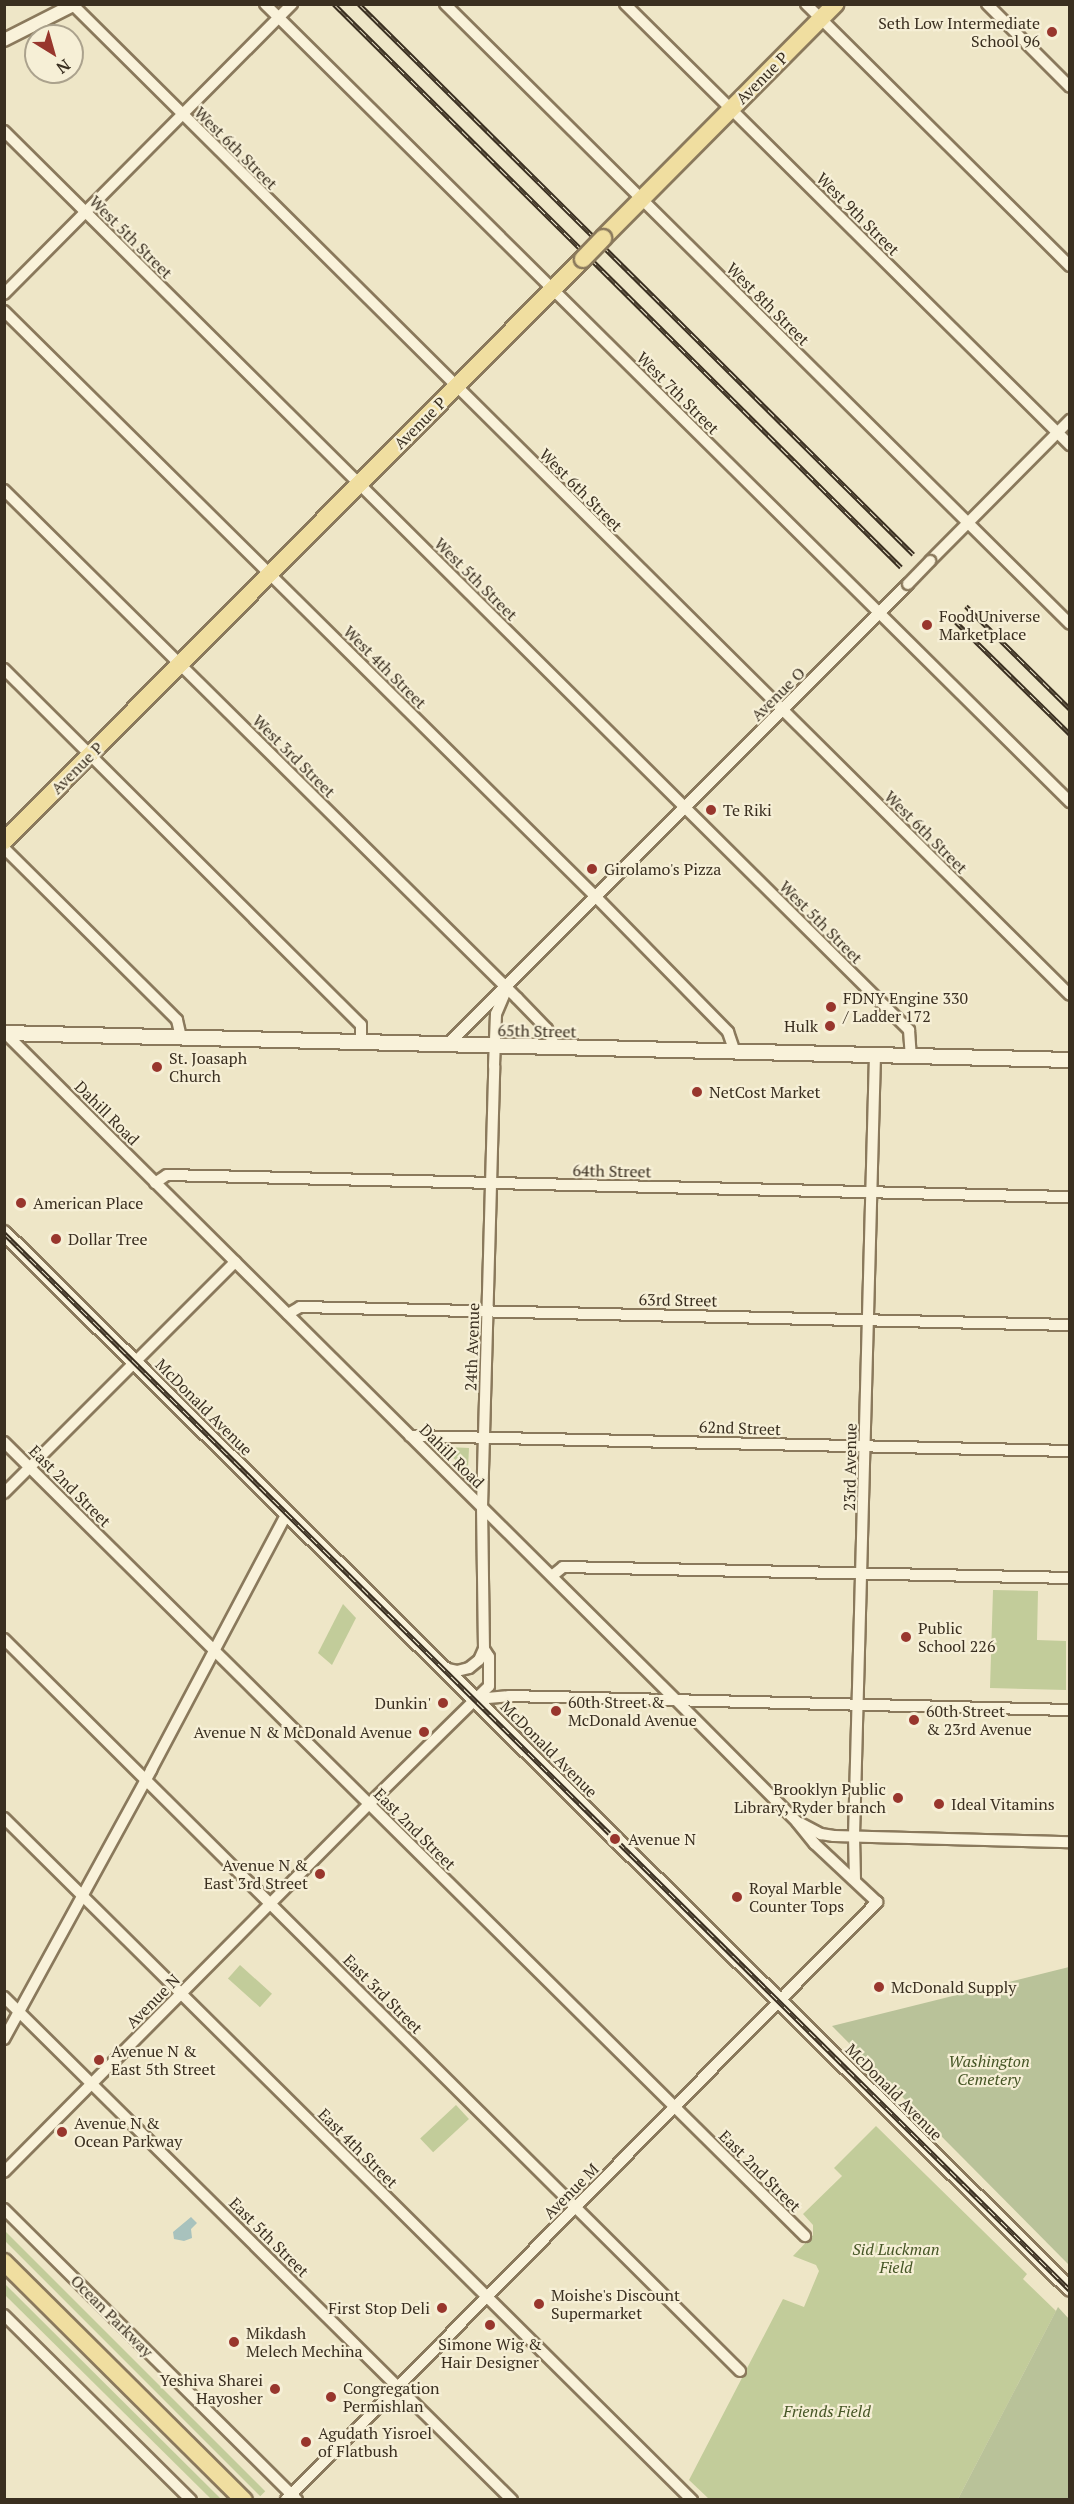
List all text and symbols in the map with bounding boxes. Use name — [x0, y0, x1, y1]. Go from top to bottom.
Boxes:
place label: Seth Low Intermediate School 96 — [878, 13, 1040, 51]
north arrow — [24, 24, 84, 84]
marker: Seth Low Intermediate School 96 — [1045, 25, 1059, 39]
street label: Avenue P — [732, 48, 792, 108]
text: N — [52, 54, 75, 79]
street label: West 6th Street — [191, 103, 281, 193]
street label: West 9th Street — [813, 169, 903, 259]
street label: West 5th Street — [86, 192, 176, 282]
street label: West 8th Street — [723, 259, 813, 349]
street label: West 7th Street — [633, 348, 723, 438]
street label: Avenue P — [390, 393, 450, 453]
street label: West 6th Street — [536, 445, 626, 535]
street label: West 5th Street — [431, 534, 521, 624]
place label: Food Universe Marketplace — [939, 606, 1040, 644]
marker: Food Universe Marketplace — [920, 618, 934, 632]
street label: West 4th Street — [340, 622, 430, 712]
street label: Avenue O — [747, 663, 809, 725]
street label: West 3rd Street — [249, 711, 339, 801]
street label: Avenue P — [47, 738, 107, 798]
street label: West 6th Street — [881, 787, 971, 877]
place label: Te Riki — [723, 800, 772, 820]
marker: Te Riki — [704, 803, 718, 817]
place label: Girolamo's Pizza — [604, 859, 721, 879]
marker: Girolamo's Pizza — [585, 862, 599, 876]
street label: West 5th Street — [776, 877, 866, 967]
place label: FDNY Engine 330 / Ladder 172 — [843, 988, 968, 1026]
marker: FDNY Engine 330 / Ladder 172 — [824, 1000, 838, 1014]
place label: Hulk — [784, 1016, 818, 1036]
marker: Hulk — [823, 1019, 837, 1033]
street label: 65th Street — [497, 1021, 577, 1041]
place label: St. Joasaph Church — [169, 1048, 248, 1086]
marker: St. Joasaph Church — [150, 1060, 164, 1074]
street label: Dahill Road — [71, 1077, 143, 1149]
place label: NetCost Market — [709, 1082, 820, 1102]
marker: NetCost Market — [690, 1085, 704, 1099]
street label: 64th Street — [572, 1161, 652, 1181]
place label: American Place — [33, 1193, 143, 1213]
marker: American Place — [14, 1196, 28, 1210]
place label: Dollar Tree — [68, 1229, 148, 1249]
marker: Dollar Tree — [49, 1232, 63, 1246]
street label: 63rd Street — [639, 1290, 717, 1310]
street label: 24th Avenue — [461, 1302, 483, 1392]
street label: McDonald Avenue — [152, 1355, 256, 1459]
street label: 62nd Street — [699, 1417, 781, 1439]
street label: Dahill Road — [416, 1420, 488, 1492]
street label: 23rd Avenue — [840, 1423, 860, 1511]
street label: East 2nd Street — [25, 1441, 115, 1531]
place label: Public School 226 — [918, 1618, 995, 1656]
marker: Public School 226 — [899, 1630, 913, 1644]
place label: 60th Street & McDonald Avenue — [568, 1692, 697, 1730]
place label: Dunkin' — [375, 1693, 431, 1713]
marker: Dunkin' — [436, 1696, 450, 1710]
street label: McDonald Avenue — [497, 1697, 601, 1801]
place label: 60th Street & 23rd Avenue — [926, 1701, 1032, 1739]
marker: 60th Street & McDonald Avenue — [549, 1704, 563, 1718]
marker: 60th Street & 23rd Avenue — [907, 1713, 921, 1727]
place label: Avenue N & McDonald Avenue — [193, 1722, 412, 1742]
marker: Avenue N & McDonald Avenue — [417, 1725, 431, 1739]
place label: Brooklyn Public Library, Ryder branch — [733, 1779, 886, 1817]
street label: East 2nd Street — [370, 1784, 460, 1874]
marker: Brooklyn Public Library, Ryder branch — [891, 1791, 905, 1805]
place label: Ideal Vitamins — [951, 1794, 1055, 1814]
marker: Ideal Vitamins — [932, 1797, 946, 1811]
place label: Avenue N — [628, 1829, 696, 1849]
marker: Avenue N — [606, 1830, 624, 1848]
place label: Avenue N & East 3rd Street — [204, 1855, 308, 1893]
marker: Avenue N & East 3rd Street — [313, 1867, 327, 1881]
place label: Royal Marble Counter Tops — [749, 1878, 844, 1916]
marker: Royal Marble Counter Tops — [730, 1890, 744, 1904]
street label: East 3rd Street — [339, 1950, 427, 2038]
street label: Avenue N — [122, 1970, 184, 2032]
place label: McDonald Supply — [891, 1977, 1016, 1997]
marker: McDonald Supply — [872, 1980, 886, 1994]
street label: McDonald Avenue — [842, 2040, 946, 2144]
place label: Avenue N & East 5th Street — [111, 2041, 216, 2079]
park label: Washington Cemetery — [948, 2051, 1030, 2089]
marker: Avenue N & East 5th Street — [92, 2053, 106, 2067]
street label: East 4th Street — [314, 2104, 402, 2192]
place label: Avenue N & Ocean Parkway — [74, 2113, 182, 2151]
marker: Avenue N & Ocean Parkway — [55, 2125, 69, 2139]
street label: East 2nd Street — [715, 2126, 805, 2216]
street label: Avenue M — [539, 2159, 603, 2223]
street label: East 5th Street — [225, 2193, 313, 2281]
park label: Sid Luckman Field — [852, 2239, 940, 2277]
street label: Ocean Parkway — [67, 2271, 157, 2361]
place label: Moishe's Discount Supermarket — [551, 2285, 680, 2323]
marker: Moishe's Discount Supermarket — [532, 2297, 546, 2311]
place label: First Stop Deli — [328, 2298, 430, 2318]
marker: First Stop Deli — [435, 2301, 449, 2315]
marker: Simone Wig & Hair Designer — [483, 2318, 497, 2332]
place label: Mikdash Melech Mechina — [246, 2323, 363, 2361]
place label: Simone Wig & Hair Designer — [438, 2334, 542, 2372]
marker: Mikdash Melech Mechina — [227, 2335, 241, 2349]
place label: Yeshiva Sharei Hayosher — [160, 2370, 263, 2408]
place label: Congregation Permishlan — [343, 2378, 439, 2416]
marker: Yeshiva Sharei Hayosher — [268, 2382, 282, 2396]
marker: Congregation Permishlan — [324, 2390, 338, 2404]
park label: Friends Field — [783, 2401, 871, 2421]
place label: Agudath Yisroel of Flatbush — [318, 2423, 432, 2461]
marker: Agudath Yisroel of Flatbush — [299, 2435, 313, 2449]

